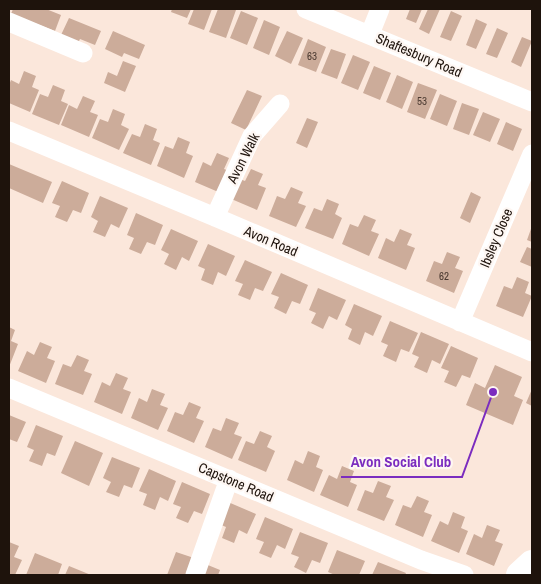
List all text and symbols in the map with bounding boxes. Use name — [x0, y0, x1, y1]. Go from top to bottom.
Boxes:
street label: Shaftesbury Road — [373, 29, 465, 81]
house number: 63 — [307, 49, 317, 63]
house number: 53 — [417, 94, 427, 108]
street label: Avon Walk — [222, 130, 263, 187]
street label: Ibsley Close — [475, 206, 517, 270]
street label: Avon Road — [241, 221, 301, 260]
house number: 62 — [439, 269, 449, 283]
callout: Avon Social Club — [341, 447, 462, 477]
text: Avon Social Club — [351, 451, 451, 472]
street label: Capstone Road — [196, 458, 276, 506]

